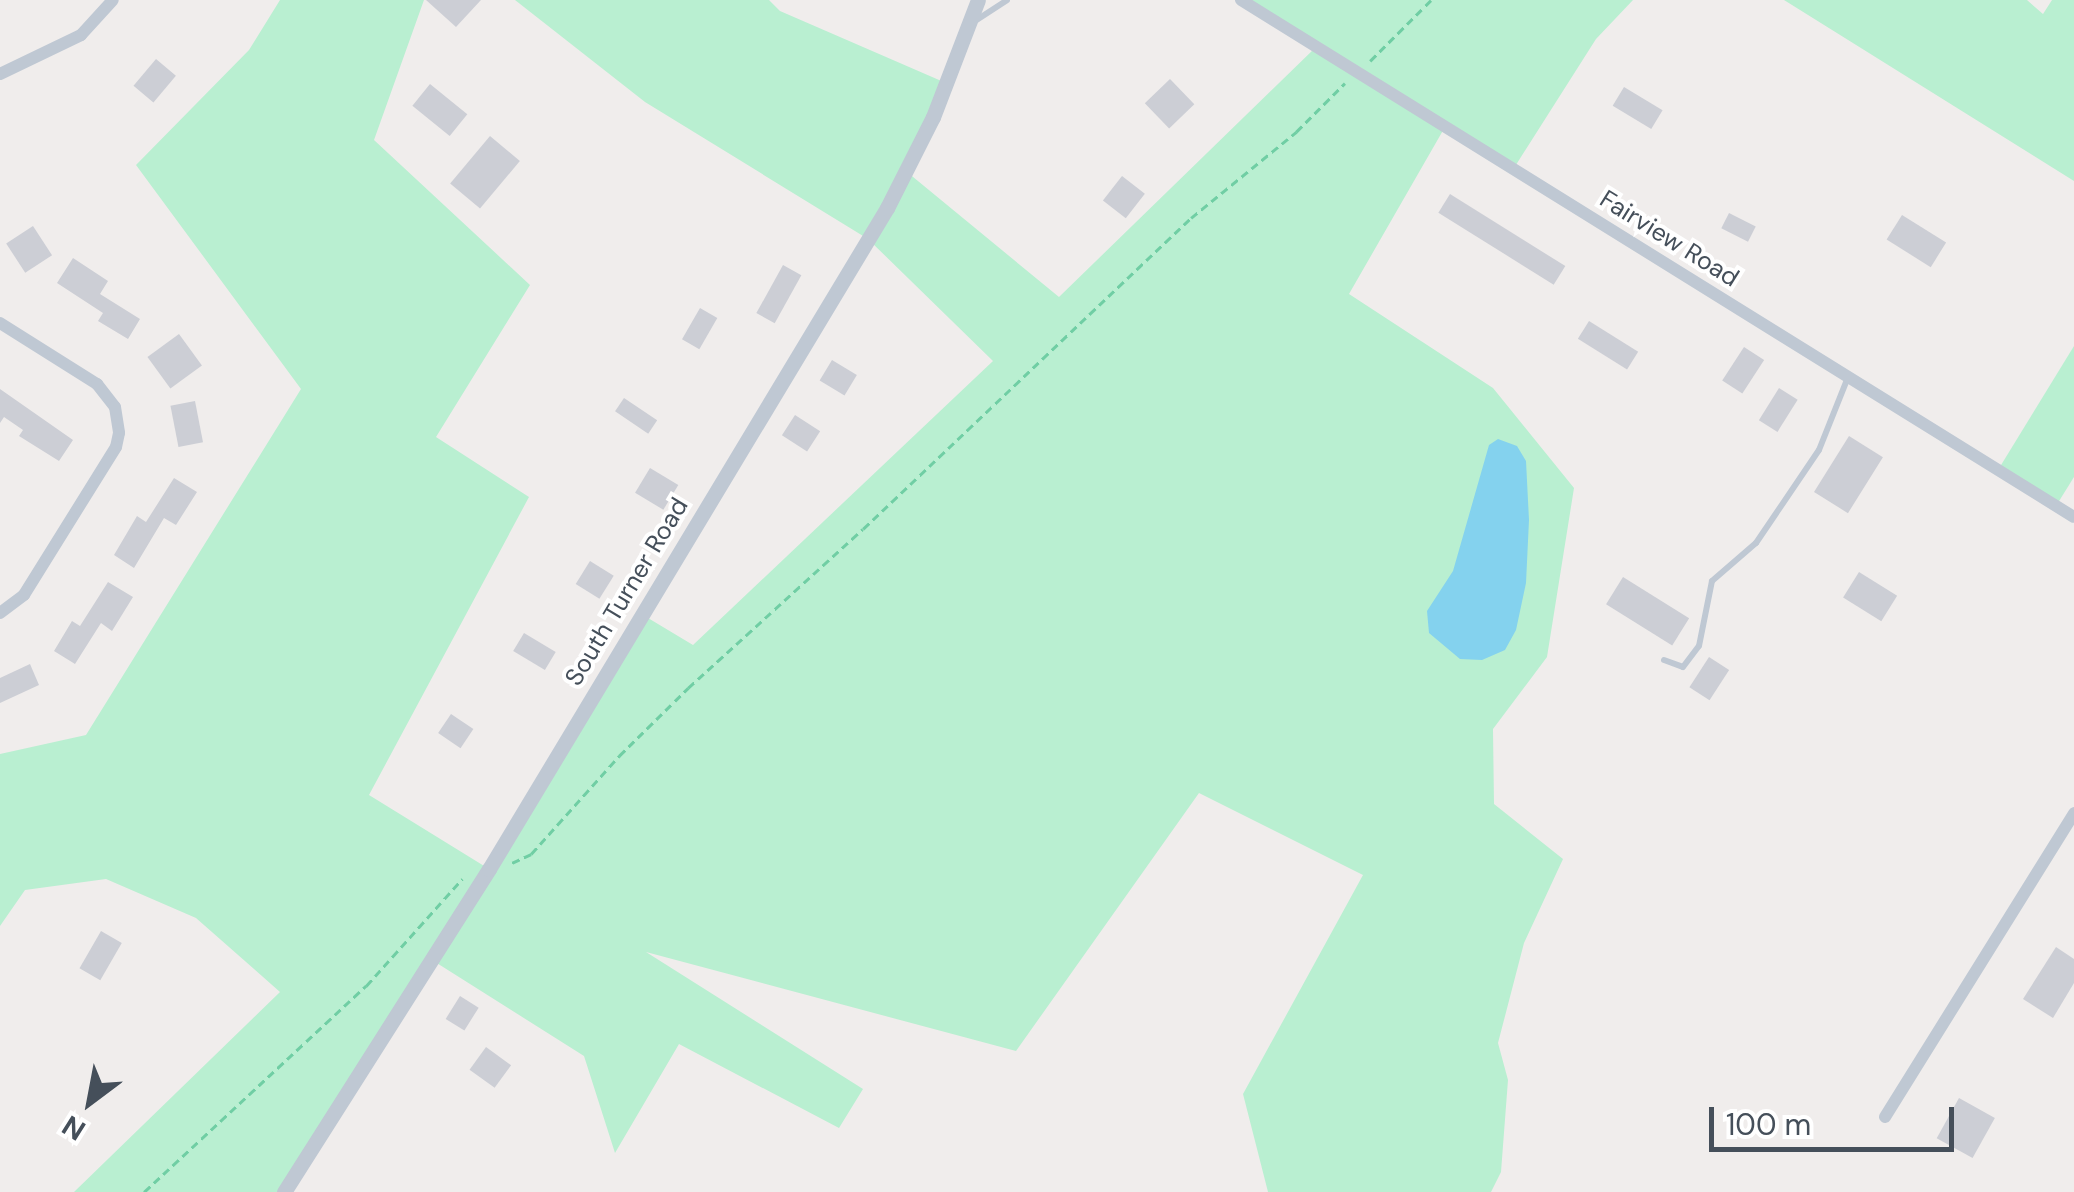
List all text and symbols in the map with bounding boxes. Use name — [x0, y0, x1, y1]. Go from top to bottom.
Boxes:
street label: Fairview Road — [1594, 184, 1744, 294]
street label: South Turner Road — [559, 493, 695, 691]
north arrow — [40, 1052, 140, 1152]
scale bar — [1714, 1087, 1959, 1149]
text: 100 m — [1726, 1105, 1811, 1144]
text: N — [55, 1107, 92, 1149]

